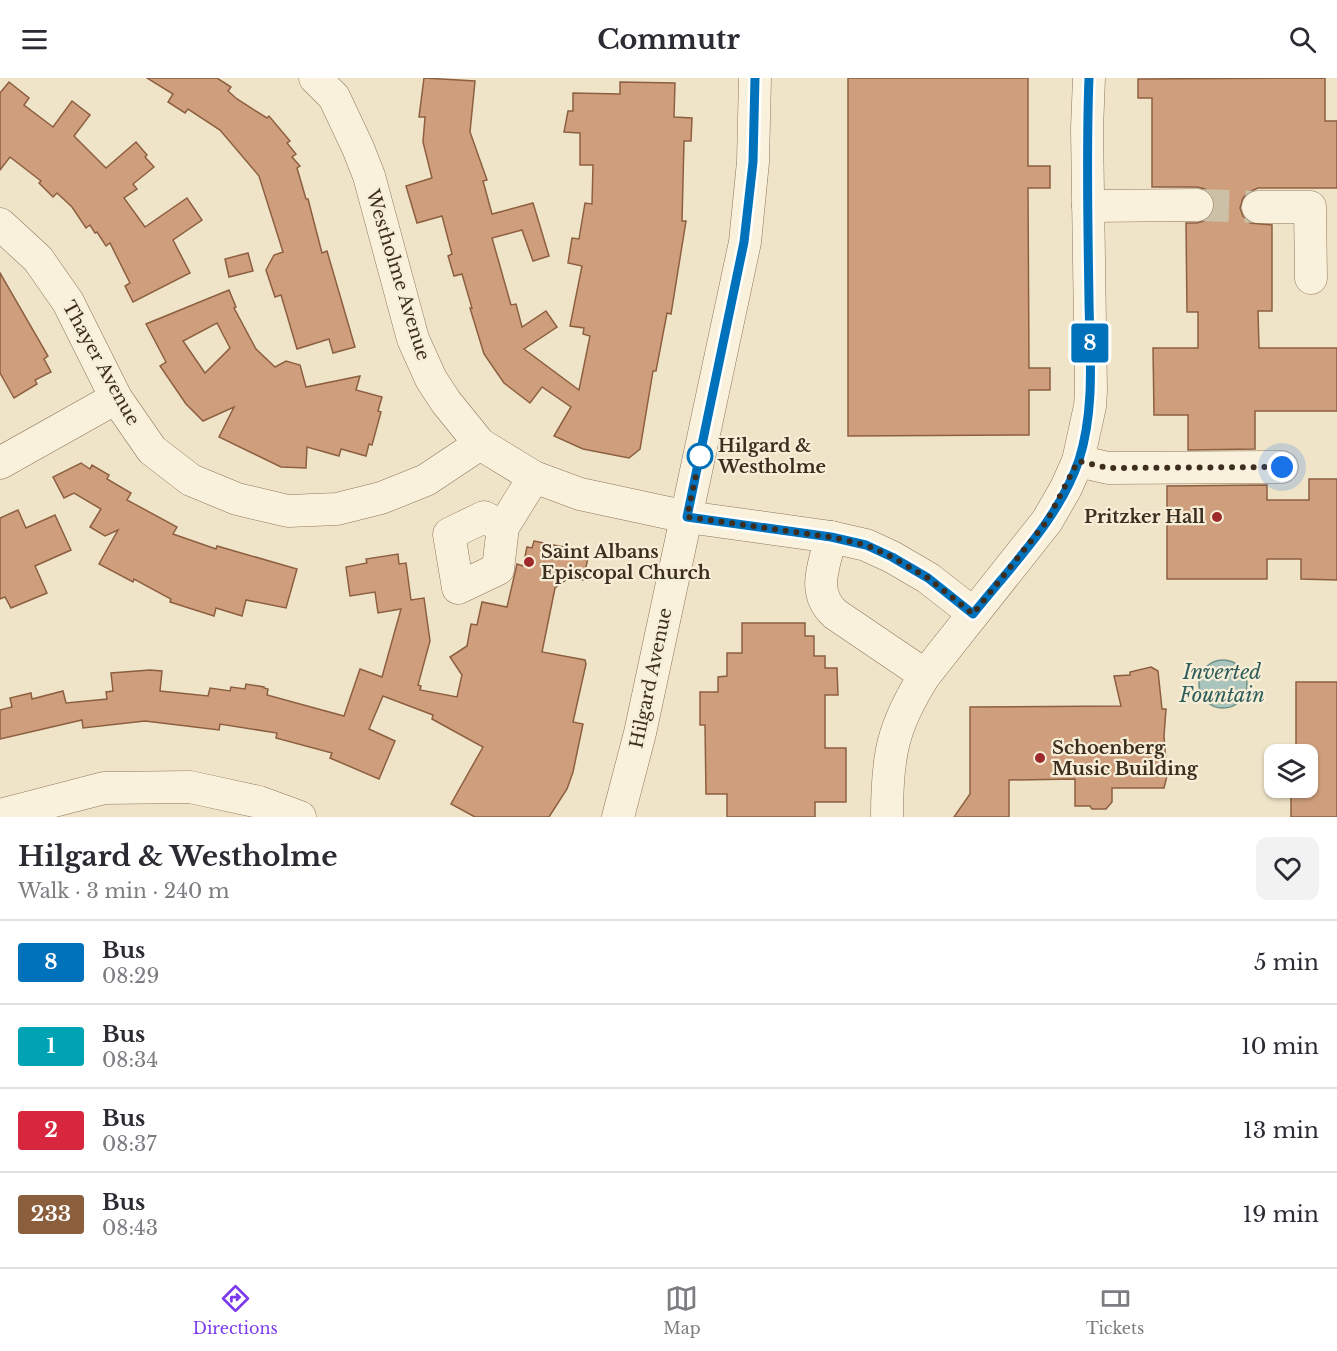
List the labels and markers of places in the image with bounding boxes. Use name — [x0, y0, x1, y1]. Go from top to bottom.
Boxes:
place label: Hilgard & Westholme — [717, 435, 826, 478]
marker: Hilgard & Westholme — [687, 443, 713, 469]
place label: Pritzker Hall — [1084, 506, 1206, 528]
marker: Pritzker Hall — [1210, 510, 1224, 524]
place label: Saint Albans Episcopal Church — [541, 541, 711, 584]
marker: Saint Albans Episcopal Church — [522, 555, 536, 569]
place label: Schoenberg Music Building — [1052, 737, 1199, 780]
marker: Schoenberg Music Building — [1033, 751, 1047, 765]

